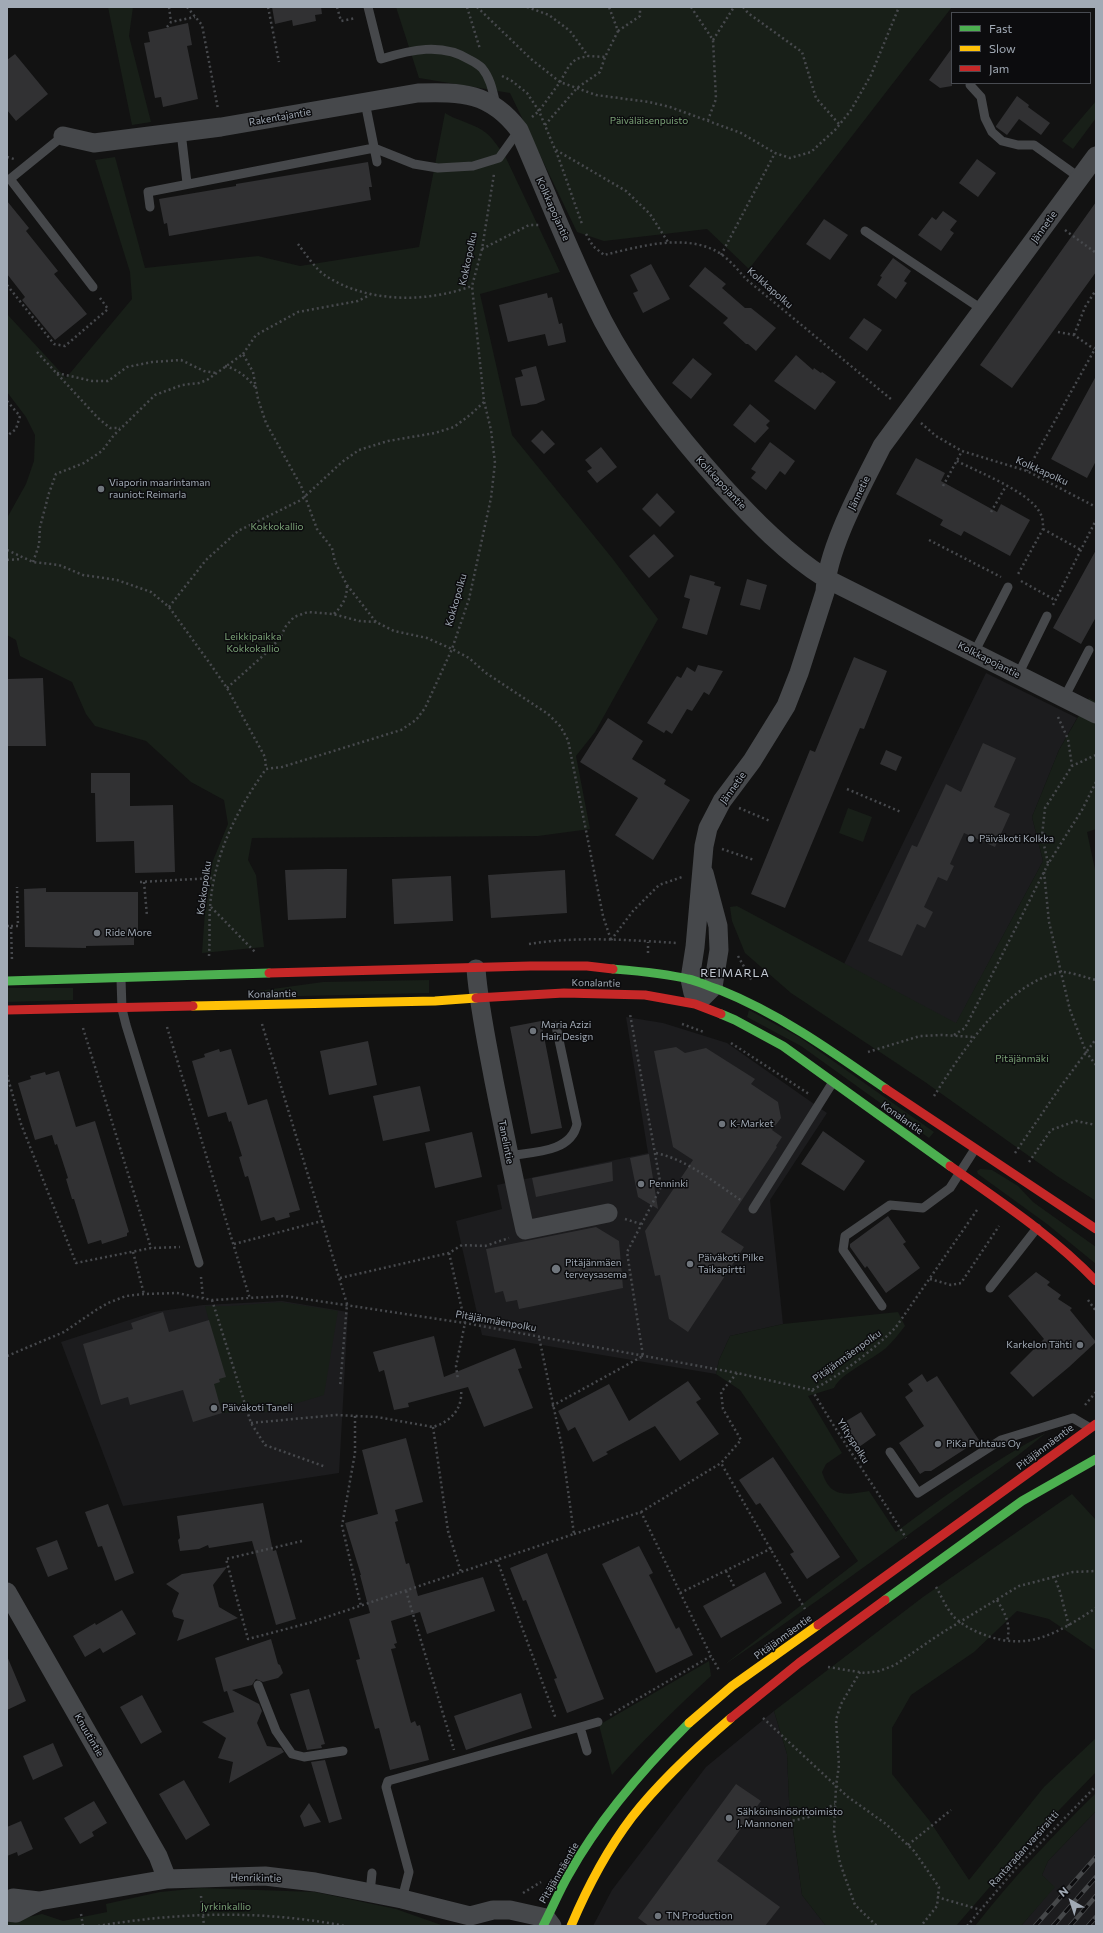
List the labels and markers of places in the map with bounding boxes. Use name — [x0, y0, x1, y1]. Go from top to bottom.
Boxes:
place label: Viaporin maarintaman rauniot: Reimarla — [109, 477, 210, 500]
marker: Viaporin maarintaman rauniot: Reimarla — [96, 484, 106, 494]
place label: Päiväkoti Kolkka — [979, 833, 1054, 845]
marker: Päiväkoti Kolkka — [966, 834, 976, 844]
place label: Ride More — [105, 927, 152, 939]
marker: Ride More — [92, 928, 102, 938]
place label: Maria Azizi Hair Design — [541, 1019, 593, 1042]
marker: Maria Azizi Hair Design — [528, 1026, 538, 1036]
place label: K-Market — [730, 1118, 774, 1130]
marker: K-Market — [717, 1119, 727, 1129]
place label: Penninki — [649, 1178, 688, 1190]
marker: Penninki — [636, 1179, 646, 1189]
place label: Päiväkoti Pilke Taikapirtti — [698, 1252, 764, 1276]
place label: Pitäjänmäen terveysasema — [565, 1257, 627, 1280]
marker: Päiväkoti Pilke Taikapirtti — [685, 1259, 695, 1269]
marker: Pitäjänmäen terveysasema — [550, 1263, 562, 1275]
place label: Karkelon Tähti — [1006, 1339, 1072, 1351]
marker: Karkelon Tähti — [1075, 1340, 1085, 1350]
place label: Päiväkoti Taneli — [222, 1402, 293, 1414]
marker: Päiväkoti Taneli — [209, 1403, 219, 1413]
place label: PiKa Puhtaus Oy — [946, 1438, 1021, 1450]
marker: PiKa Puhtaus Oy — [933, 1439, 943, 1449]
place label: Sähköinsinööritoimisto J. Mannonen — [737, 1806, 843, 1830]
marker: Sähköinsinööritoimisto J. Mannonen — [724, 1813, 734, 1823]
place label: TN Production — [666, 1910, 733, 1922]
marker: TN Production — [653, 1911, 663, 1921]

